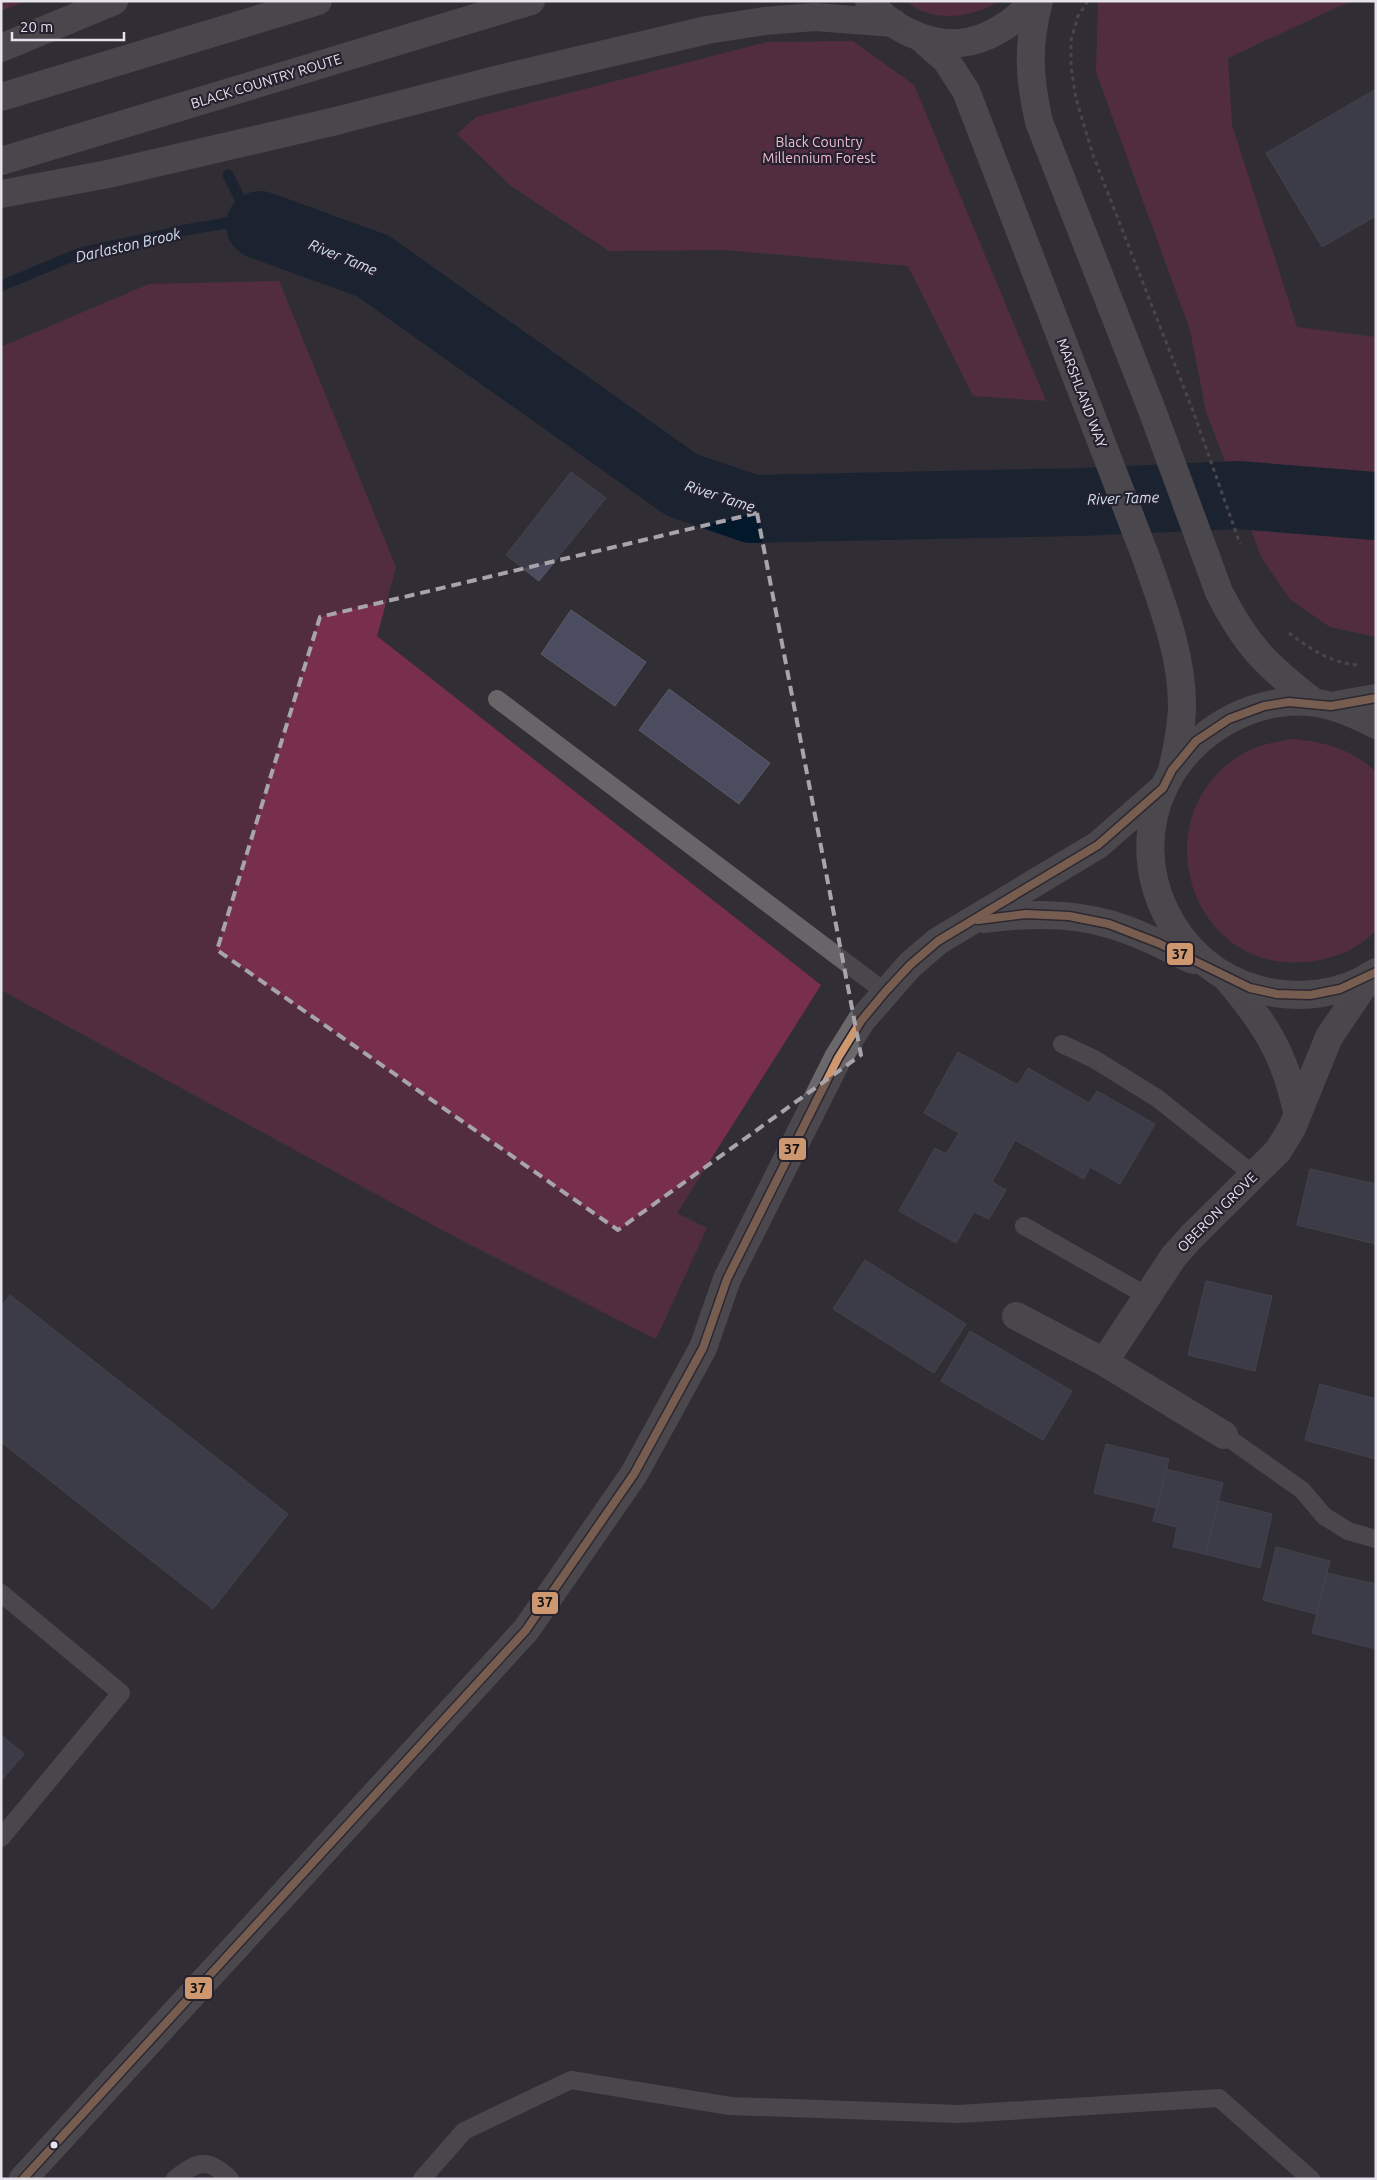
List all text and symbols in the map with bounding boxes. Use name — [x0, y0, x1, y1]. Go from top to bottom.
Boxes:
scale bar — [12, 10, 125, 42]
text: 20 m — [20, 18, 53, 35]
street label: BLACK COUNTRY ROUTE — [189, 50, 344, 112]
park label: Black Country Millennium Forest — [762, 134, 876, 166]
water label: Darlaston Brook — [74, 225, 183, 265]
water label: River Tame — [306, 236, 380, 279]
street label: MARSHLAND WAY — [1054, 336, 1110, 450]
water label: River Tame — [683, 477, 757, 515]
water label: River Tame — [1087, 488, 1160, 508]
line badge: 37 — [1166, 942, 1194, 966]
text: 37 — [1172, 946, 1188, 962]
line badge: 37 — [778, 1137, 807, 1161]
text: 37 — [784, 1141, 800, 1157]
street label: OBERON GROVE — [1174, 1169, 1260, 1255]
line badge: 37 — [531, 1591, 559, 1615]
text: 37 — [537, 1594, 553, 1610]
line badge: 37 — [184, 1976, 213, 2000]
text: 37 — [190, 1980, 206, 1996]
unlabelled marker — [49, 2140, 59, 2150]

